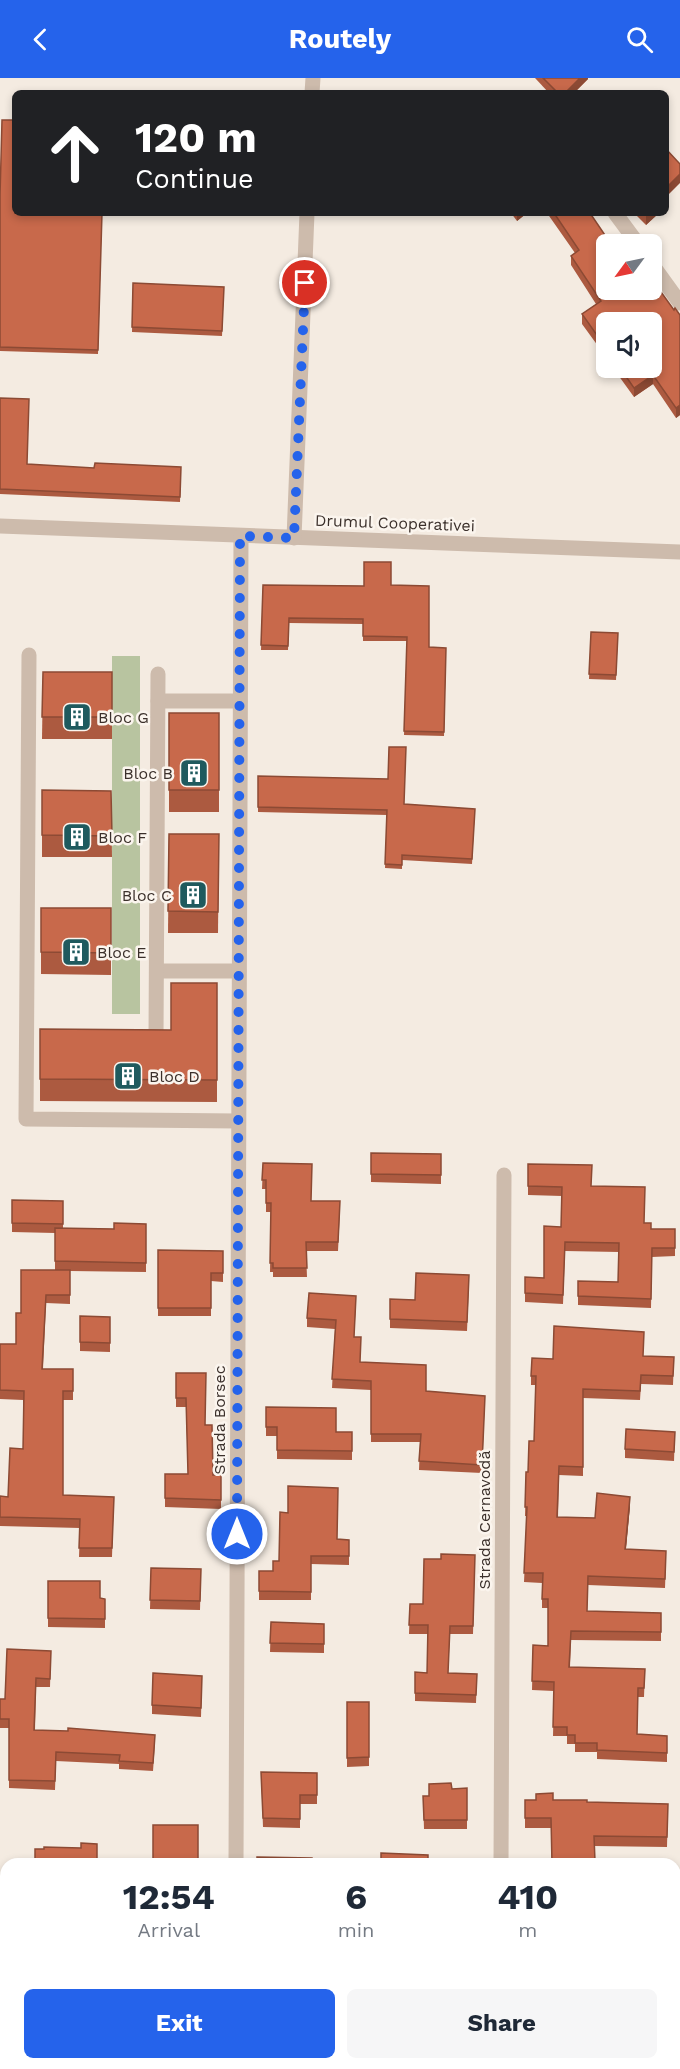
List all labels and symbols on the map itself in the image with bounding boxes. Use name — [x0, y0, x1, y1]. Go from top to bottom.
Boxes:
north arrow — [596, 234, 662, 300]
pin — [279, 257, 330, 308]
street label: Drumul Cooperativei — [315, 511, 475, 535]
building icon: Bloc G — [61, 701, 93, 733]
place label: Bloc G — [98, 708, 149, 727]
building icon: Bloc B — [178, 757, 210, 789]
place label: Bloc B — [123, 764, 173, 783]
building icon: Bloc F — [61, 821, 93, 853]
place label: Bloc F — [98, 828, 147, 847]
building icon: Bloc C — [177, 879, 209, 911]
place label: Bloc C — [122, 886, 172, 905]
building icon: Bloc E — [60, 936, 92, 968]
place label: Bloc E — [97, 943, 147, 962]
building icon: Bloc D — [112, 1060, 144, 1092]
place label: Bloc D — [149, 1067, 200, 1086]
street label: Strada Borsec — [210, 1365, 229, 1475]
street label: Strada Cernavodă — [475, 1451, 494, 1589]
position arrow — [205, 1502, 269, 1566]

